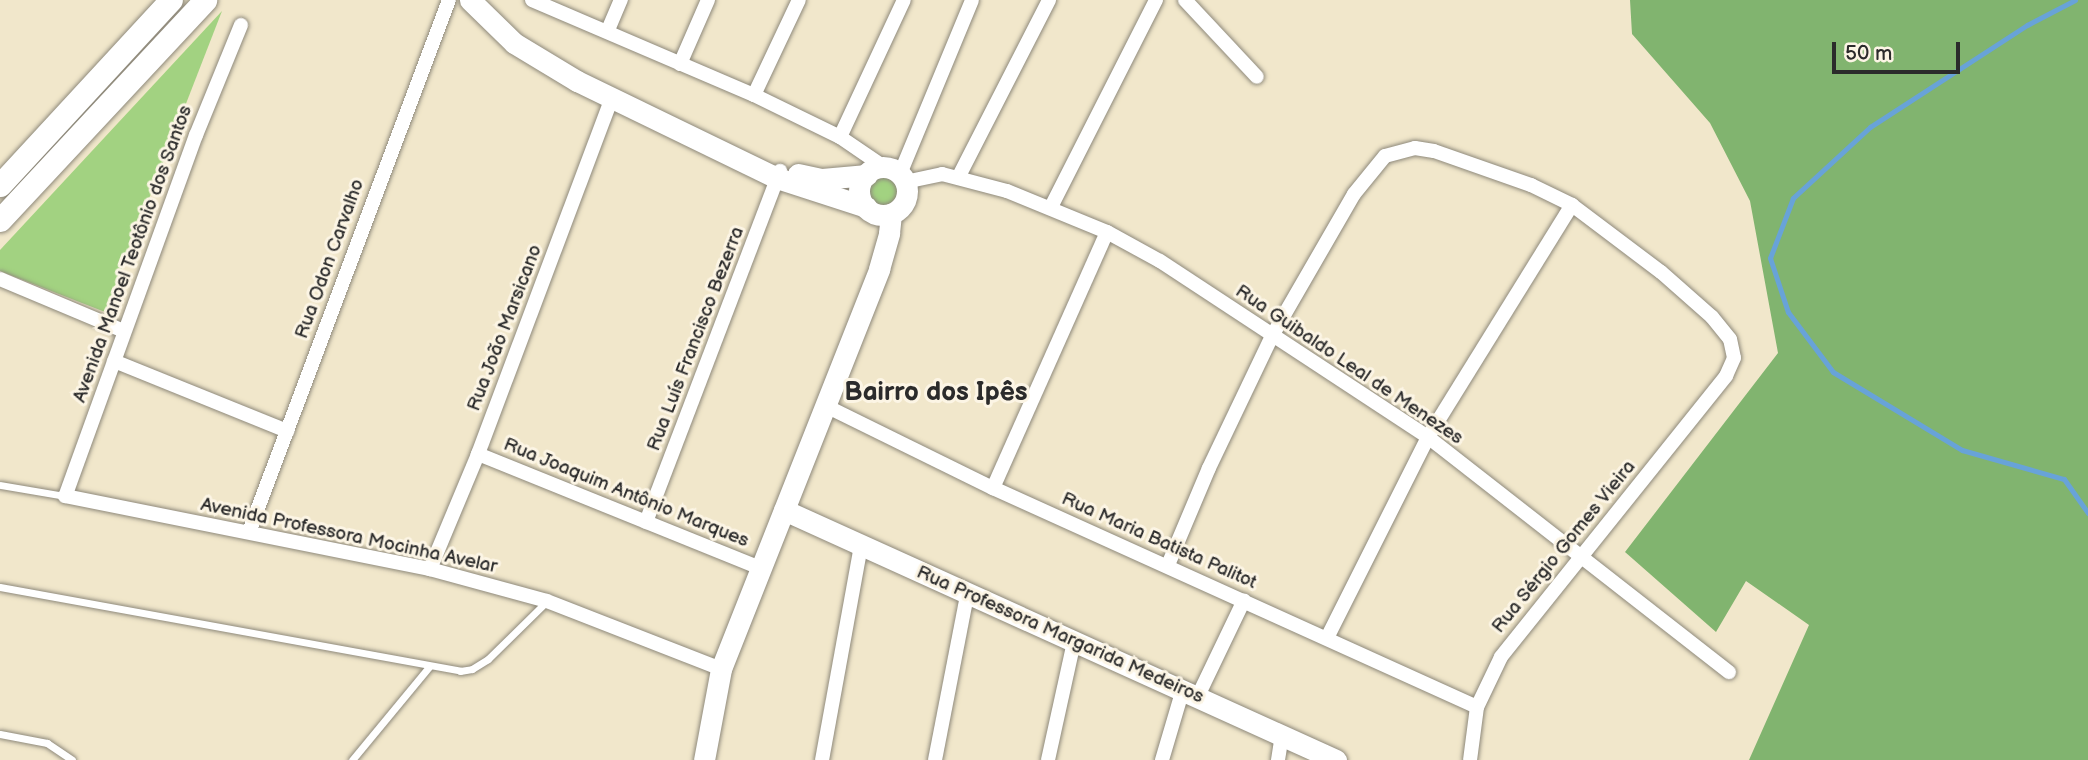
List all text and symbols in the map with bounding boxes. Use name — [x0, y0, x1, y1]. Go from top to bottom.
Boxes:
scale bar — [1836, 28, 1964, 72]
text: 50 m — [1845, 41, 1892, 66]
street label: Avenida Manoel Teotônio dos Santos — [68, 102, 198, 406]
street label: Rua Odon Carvalho — [291, 176, 369, 342]
street label: Rua Luís Francisco Bezerra — [643, 224, 749, 454]
street label: Rua João Marsicano — [463, 241, 547, 415]
street label: Rua Guibaldo Leal de Menezes — [1231, 280, 1467, 450]
district label: Bairro dos Ipês — [844, 377, 1028, 409]
street label: Rua Joaquim Antônio Marques — [500, 433, 752, 553]
street label: Rua Sérgio Gomes Vieira — [1487, 456, 1641, 638]
street label: Rua Maria Batista Palitot — [1058, 488, 1260, 594]
street label: Avenida Professora Mocinha Avelar — [199, 493, 499, 579]
street label: Rua Professora Margarida Medeiros — [913, 561, 1207, 709]

